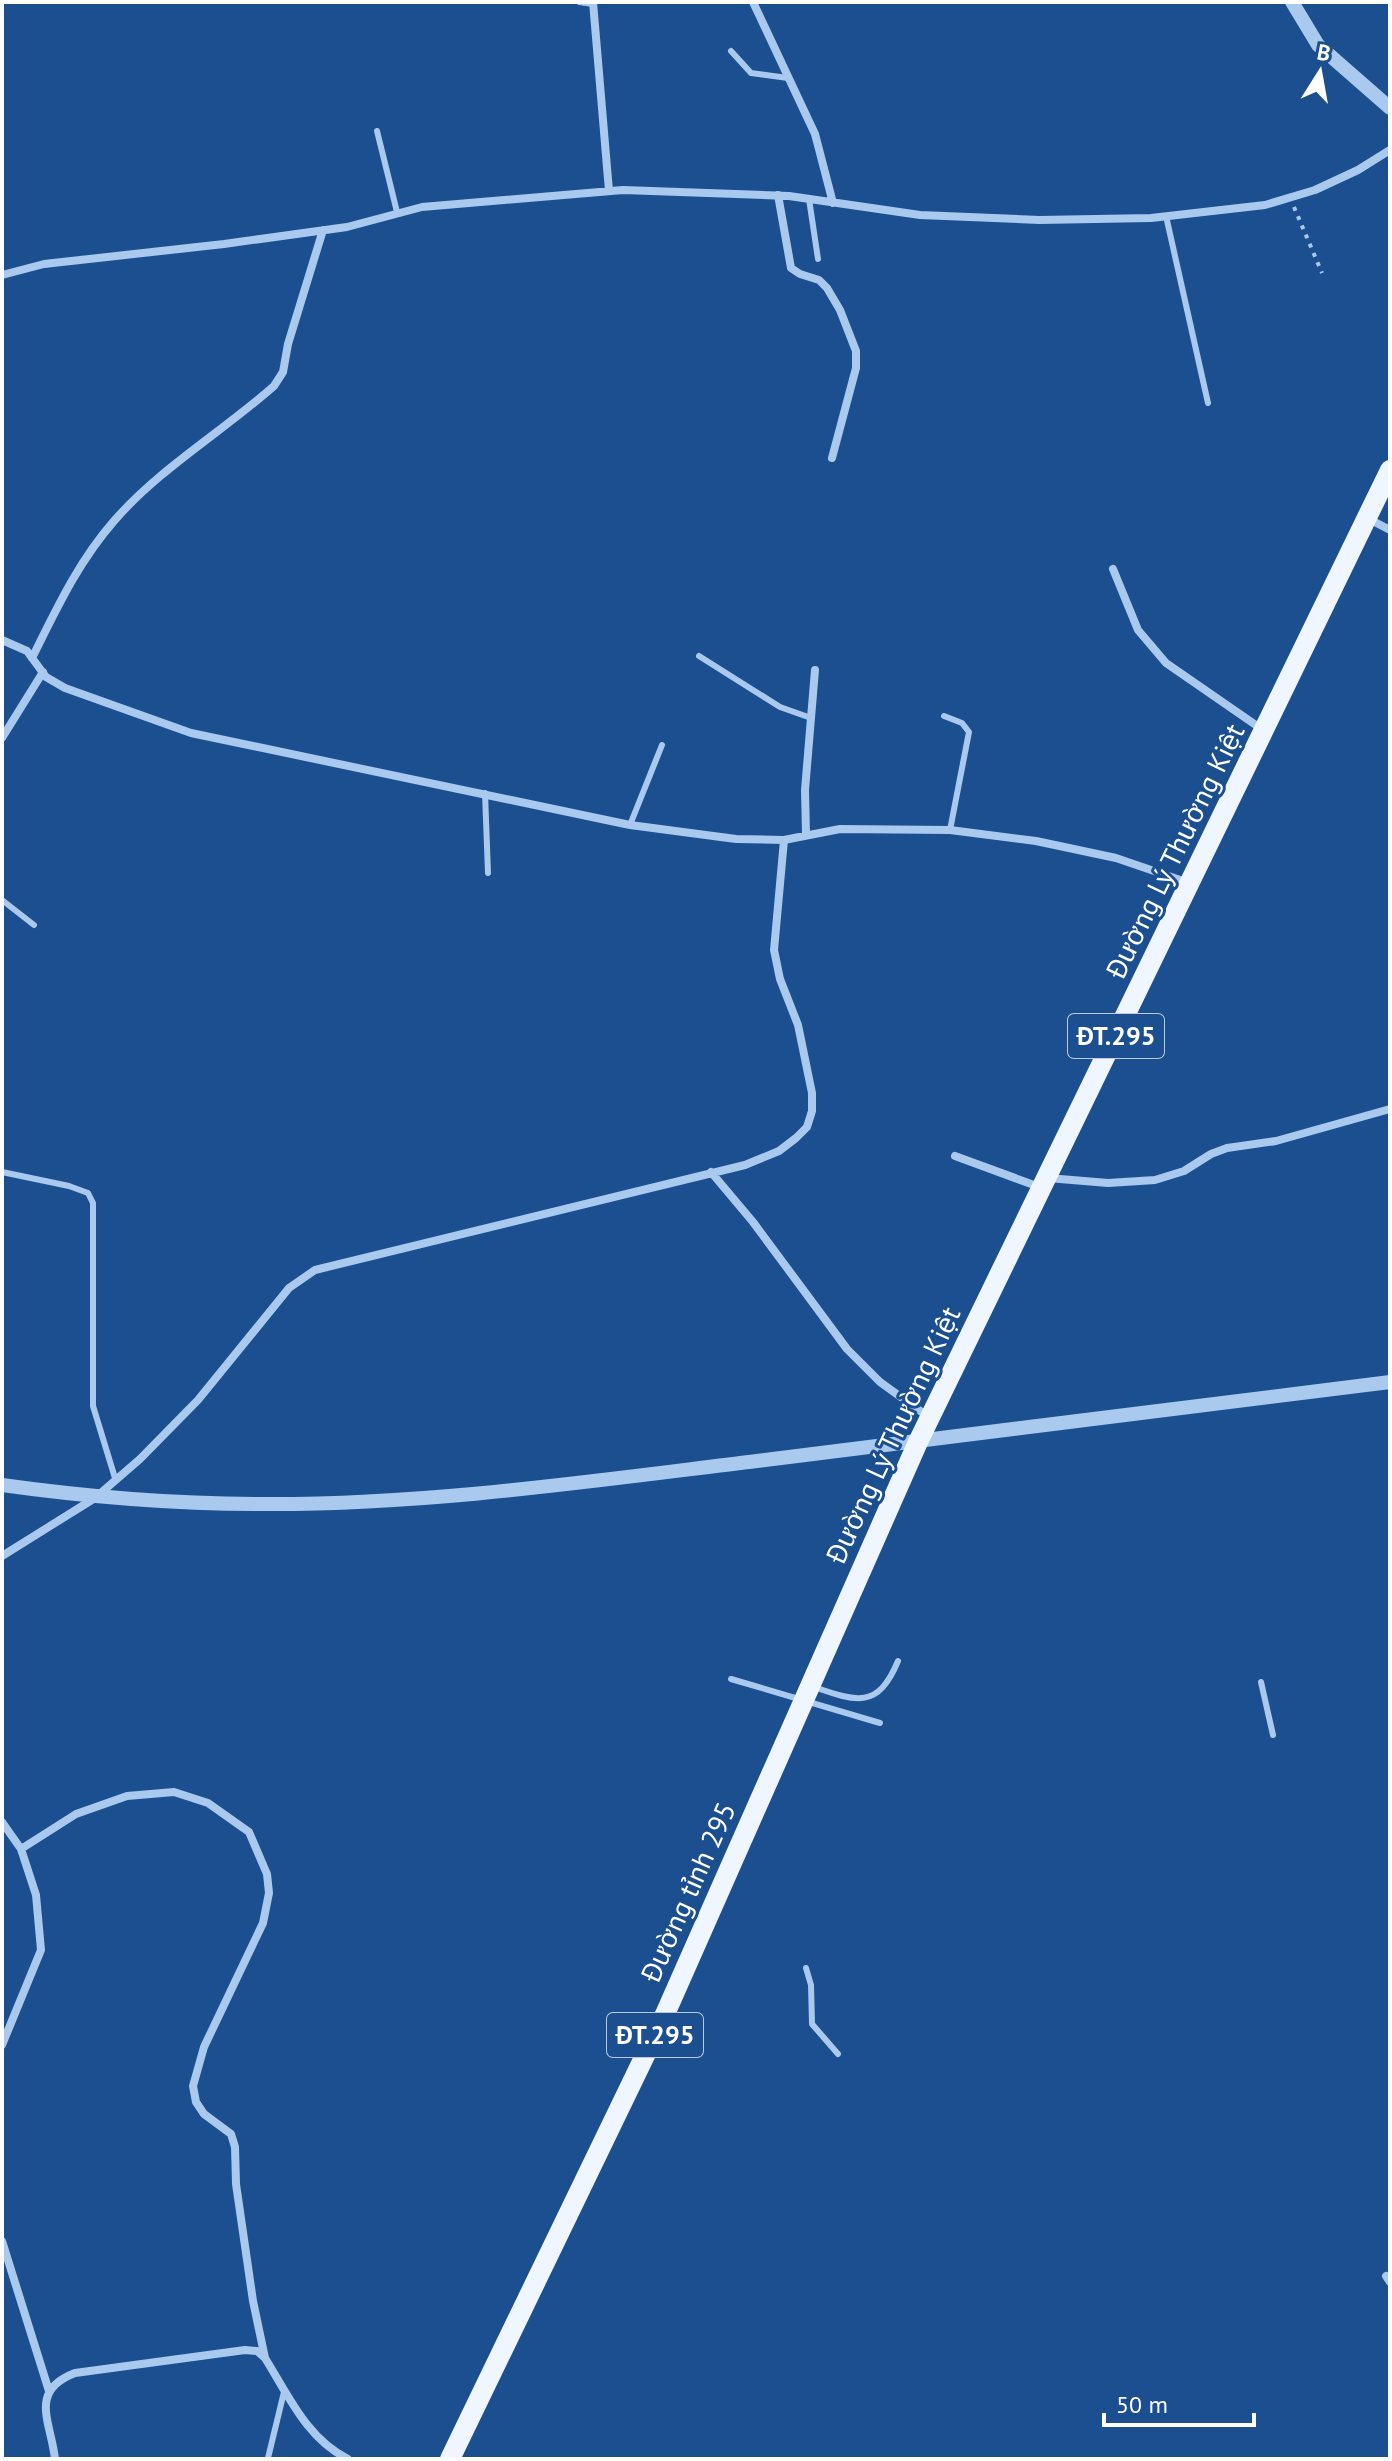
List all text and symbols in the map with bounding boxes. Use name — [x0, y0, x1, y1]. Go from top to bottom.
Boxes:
north arrow — [1280, 32, 1360, 112]
text: B — [1315, 37, 1333, 67]
street label: Đường Lý Thường Kiệt — [1096, 717, 1253, 985]
road number: ĐT.295 — [1068, 1014, 1164, 1058]
street label: Đường Lý Thường Kiệt — [816, 1300, 969, 1570]
street label: Đường tỉnh 295 — [631, 1796, 744, 1988]
road number: ĐT.295 — [607, 2013, 703, 2057]
scale bar — [1104, 2377, 1254, 2427]
text: 50 m — [1116, 2389, 1168, 2420]

